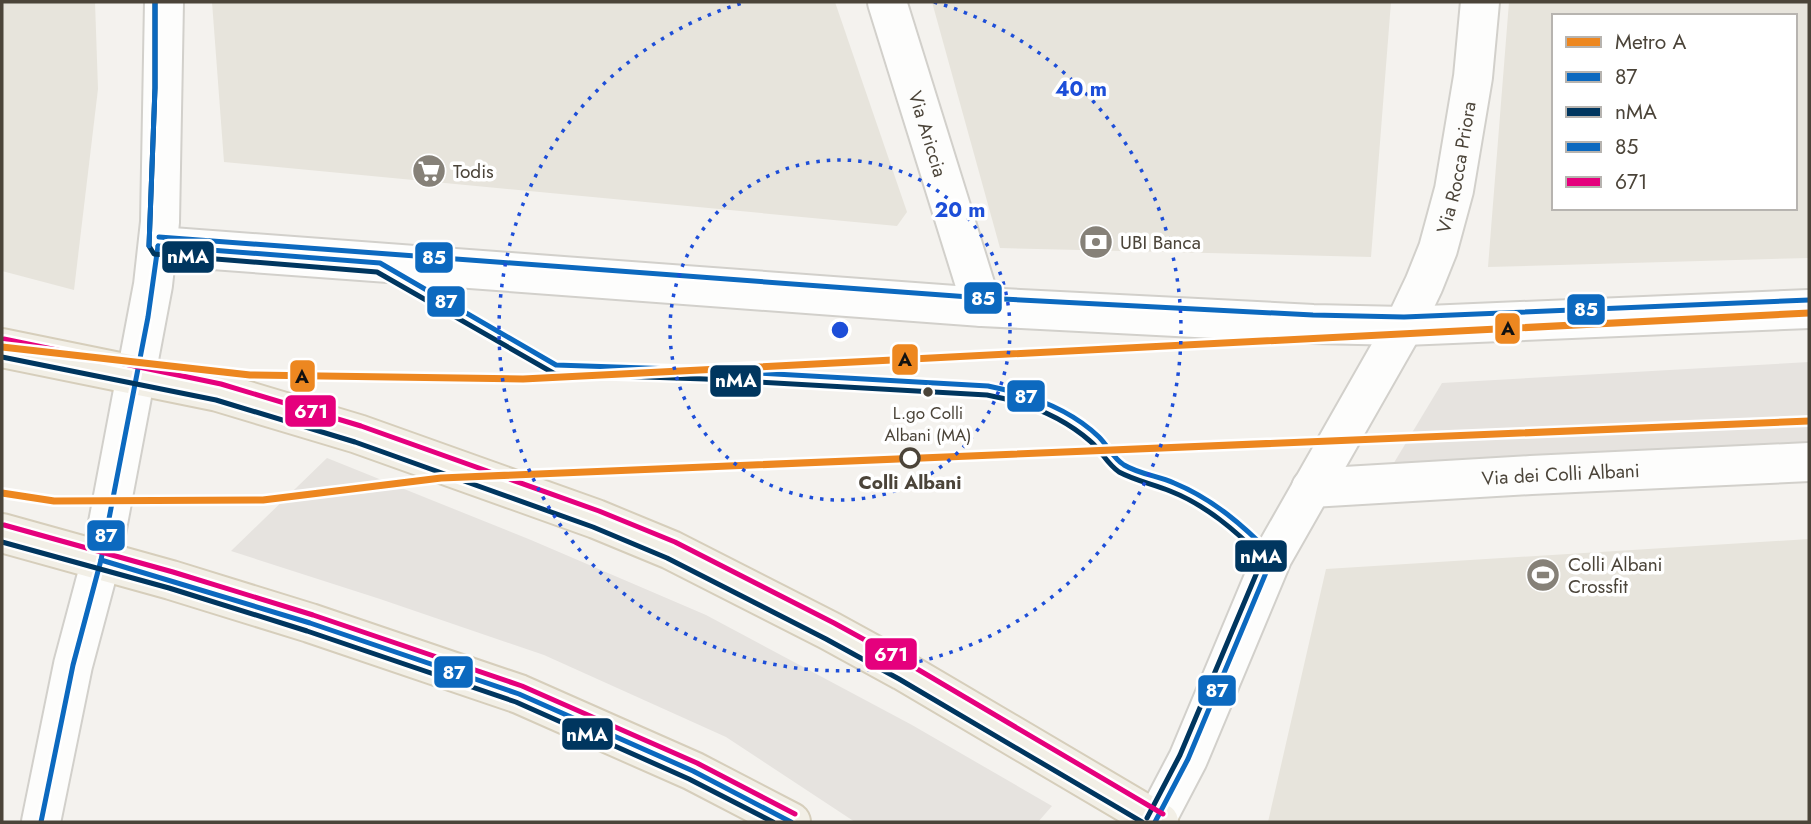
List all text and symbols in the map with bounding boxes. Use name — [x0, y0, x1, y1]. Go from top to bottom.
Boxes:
legend — [1552, 14, 1797, 210]
text: Metro A — [1615, 27, 1687, 57]
text: 87 — [1615, 62, 1637, 92]
text: 40 m — [1055, 74, 1107, 104]
street label: Via Ariccia — [901, 88, 954, 180]
text: nMA — [1615, 97, 1657, 127]
street label: Via Rocca Priora — [1430, 99, 1483, 236]
text: 85 — [1615, 132, 1638, 162]
supermarket icon: Todis — [410, 152, 448, 190]
place label: Todis — [453, 158, 494, 185]
text: 671 — [1615, 167, 1648, 197]
text: 20 m — [934, 195, 986, 225]
bank icon: UBI Banca — [1077, 223, 1115, 261]
place label: UBI Banca — [1120, 229, 1201, 256]
line badge: nMA — [161, 240, 215, 274]
line badge: 85 — [414, 241, 454, 274]
text: nMA — [167, 243, 209, 270]
text: 85 — [422, 244, 446, 271]
line badge: 85 — [963, 281, 1003, 315]
line badge: 87 — [426, 285, 466, 318]
text: 85 — [971, 285, 995, 312]
text: 87 — [434, 288, 458, 315]
line badge: 85 — [1566, 293, 1606, 326]
text: 85 — [1574, 296, 1598, 323]
line badge: A — [1494, 312, 1521, 345]
text: A — [1500, 315, 1515, 342]
centre of rings — [828, 318, 852, 342]
line badge: A — [891, 343, 919, 376]
text: A — [897, 346, 912, 373]
line badge: A — [289, 359, 316, 393]
text: A — [294, 363, 309, 390]
line badge: nMA — [709, 364, 762, 398]
text: nMA — [715, 367, 757, 394]
line badge: 87 — [1006, 379, 1046, 413]
text: 87 — [1014, 383, 1038, 410]
marker: L.go Colli Albani (MA) — [921, 385, 935, 399]
line badge: 671 — [284, 394, 337, 428]
text: 671 — [294, 398, 328, 425]
place label: L.go Colli Albani (MA) — [885, 401, 971, 447]
marker: Colli Albani — [900, 448, 920, 468]
street label: Via dei Colli Albani — [1481, 457, 1640, 492]
place label: Colli Albani — [859, 469, 961, 496]
line badge: 87 — [86, 519, 126, 552]
text: 87 — [94, 522, 118, 549]
line badge: nMA — [1234, 539, 1288, 573]
text: nMA — [1240, 543, 1282, 570]
place label: Colli Albani Crossfit — [1568, 551, 1663, 600]
sports icon: Colli Albani Crossfit — [1524, 556, 1562, 594]
line badge: 671 — [864, 637, 918, 671]
text: 671 — [874, 641, 908, 668]
line badge: 87 — [433, 655, 474, 689]
text: 87 — [442, 659, 466, 686]
line badge: 87 — [1197, 674, 1237, 707]
text: 87 — [1205, 677, 1229, 704]
line badge: nMA — [561, 717, 614, 751]
text: nMA — [566, 721, 608, 748]

